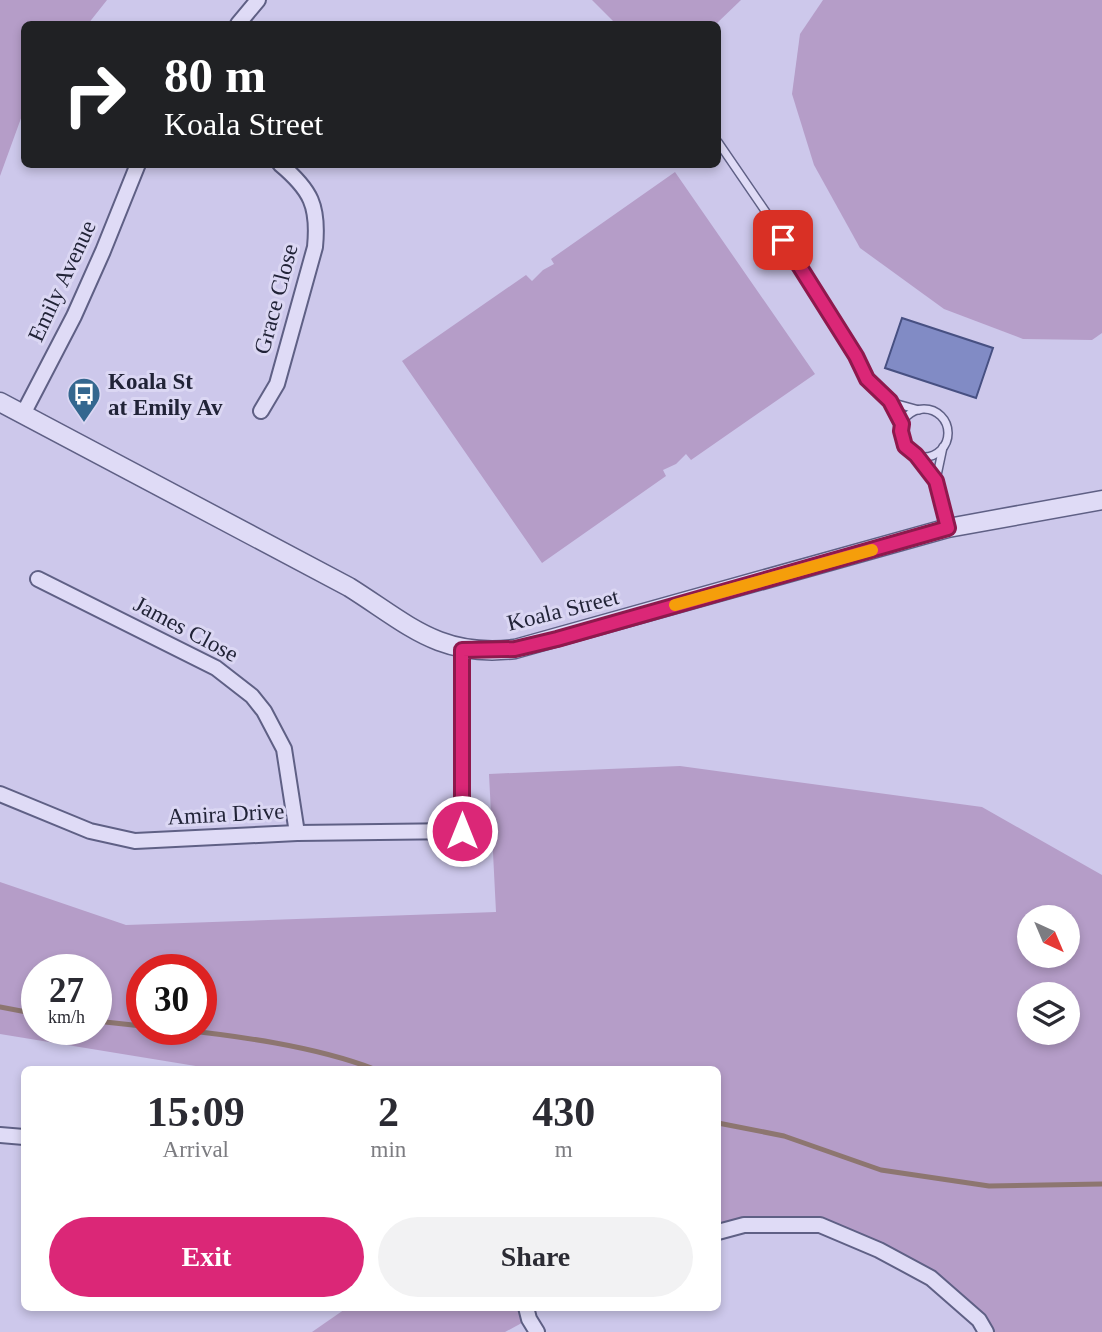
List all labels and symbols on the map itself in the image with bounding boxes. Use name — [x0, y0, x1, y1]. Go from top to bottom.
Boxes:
pin — [753, 210, 813, 270]
street label: Emily Avenue — [23, 217, 101, 345]
street label: Grace Close — [249, 241, 303, 357]
place label: Koala St at Emily Av — [108, 369, 223, 420]
bus stop icon: Koala St at Emily Av — [65, 375, 103, 424]
street label: Koala Street — [505, 584, 622, 636]
street label: James Close — [130, 591, 242, 667]
position arrow — [425, 794, 499, 868]
street label: Amira Drive — [167, 798, 285, 830]
north arrow — [1017, 905, 1080, 968]
speed limit sign: 30 — [126, 954, 217, 1045]

